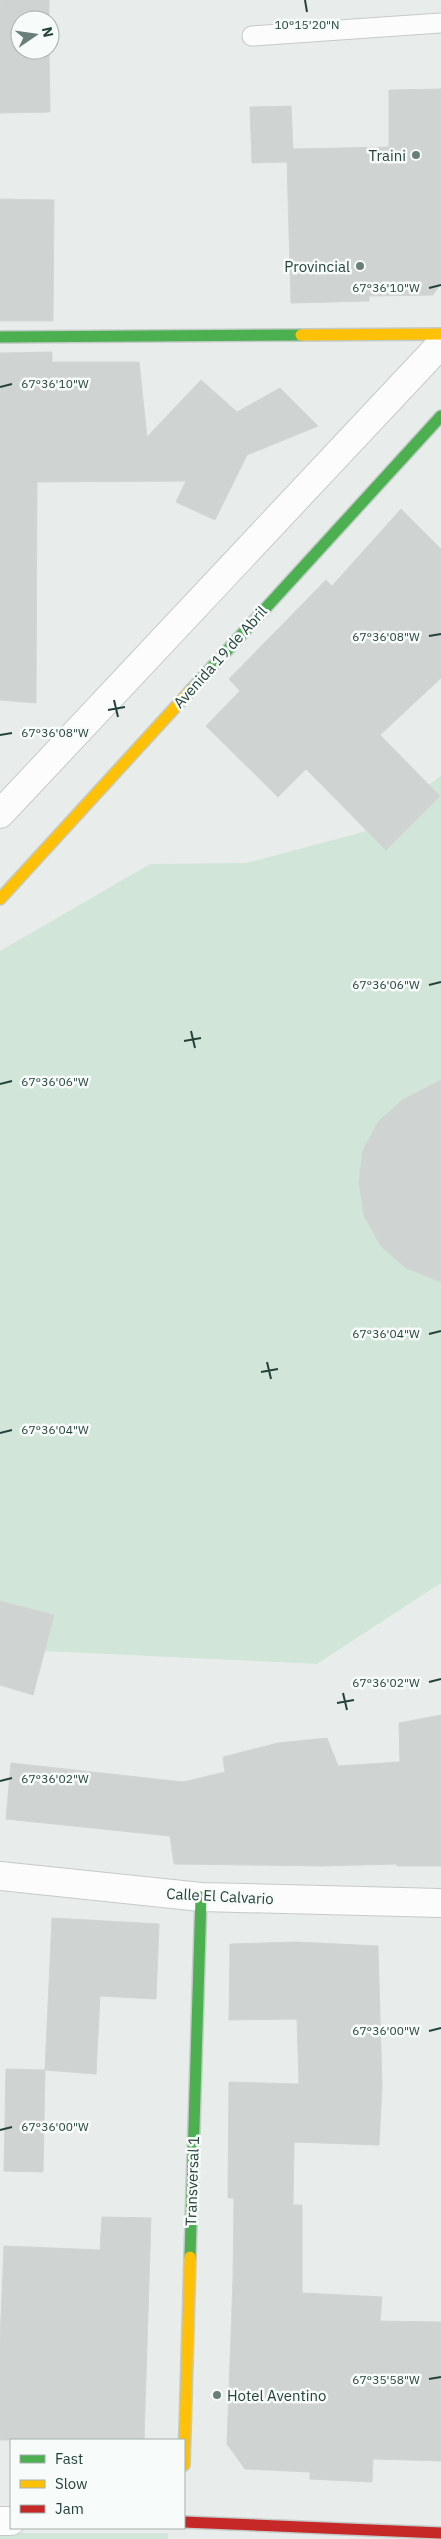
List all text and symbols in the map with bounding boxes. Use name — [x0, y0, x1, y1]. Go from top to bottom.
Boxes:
north arrow — [10, 10, 60, 60]
text: 10°15'20"N — [274, 17, 340, 32]
text: N — [38, 25, 58, 39]
place label: Traini — [369, 146, 406, 165]
marker: Traini — [410, 149, 422, 161]
place label: Provincial — [284, 257, 350, 276]
marker: Provincial — [354, 260, 366, 272]
text: 67°36'10"W — [352, 280, 420, 295]
text: 67°36'10"W — [21, 376, 89, 391]
street label: Avenida 19 de Abril — [169, 602, 271, 712]
text: 67°36'08"W — [352, 629, 420, 644]
text: 67°36'08"W — [21, 725, 89, 740]
text: 67°36'06"W — [352, 977, 420, 992]
text: 67°36'06"W — [21, 1074, 89, 1089]
text: 67°36'04"W — [352, 1326, 420, 1341]
text: 67°36'04"W — [21, 1422, 89, 1437]
text: 67°36'02"W — [352, 1675, 420, 1690]
text: 67°36'02"W — [21, 1771, 89, 1786]
street label: Calle El Calvario — [166, 1884, 274, 1908]
text: 67°36'00"W — [352, 2023, 420, 2038]
text: 67°36'00"W — [21, 2119, 89, 2134]
street label: Transversal 1 — [181, 2136, 203, 2226]
text: 67°35'58"W — [352, 2372, 420, 2387]
place label: Hotel Aventino — [227, 2386, 326, 2405]
marker: Hotel Aventino — [211, 2389, 223, 2401]
legend — [10, 2439, 185, 2529]
text: Fast — [55, 2449, 83, 2468]
text: Slow — [55, 2474, 88, 2493]
text: Jam — [55, 2499, 84, 2518]

